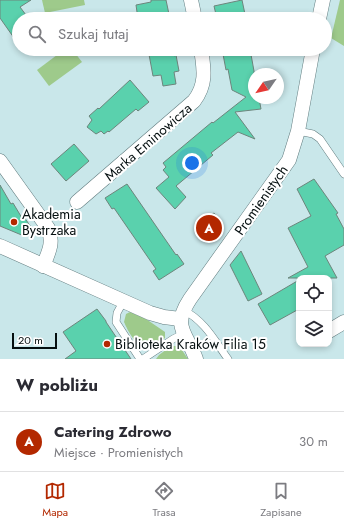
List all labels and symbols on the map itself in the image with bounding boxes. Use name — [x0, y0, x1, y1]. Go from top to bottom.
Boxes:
north arrow — [248, 68, 284, 104]
street label: Marka Eminowicza — [100, 98, 196, 186]
your location — [182, 153, 202, 173]
street label: Promienistych — [229, 161, 293, 239]
place label: Akademia Bystrzaka — [22, 204, 81, 240]
pin: A — [196, 213, 222, 243]
marker: Akademia Bystrzaka — [9, 217, 19, 227]
scale bar — [12, 331, 57, 350]
place label: Biblioteka Kraków Filia 15 — [115, 334, 266, 354]
marker: Biblioteka Kraków Filia 15 — [102, 339, 112, 349]

